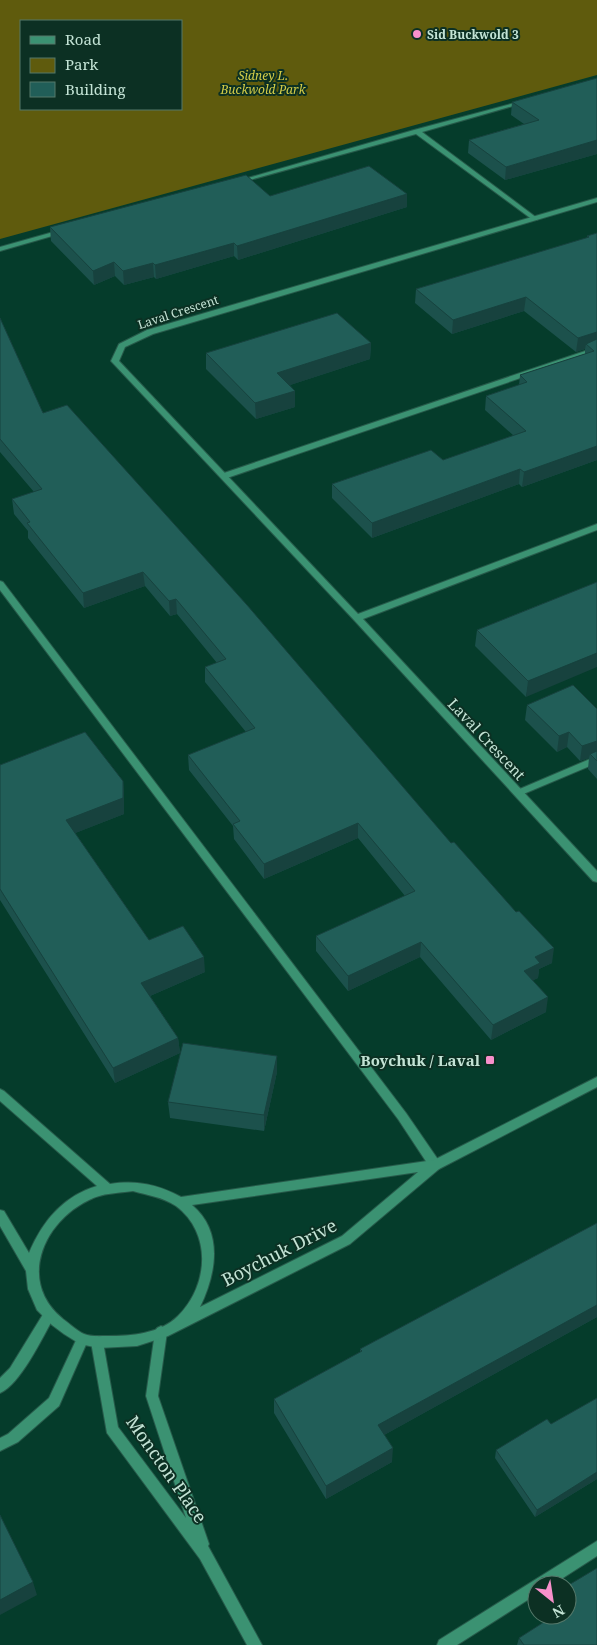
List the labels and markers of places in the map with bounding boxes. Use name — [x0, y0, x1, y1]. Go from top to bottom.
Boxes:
place label: Sid Buckwold 3 — [427, 26, 519, 43]
marker: Sid Buckwold 3 — [411, 28, 423, 40]
place label: Boychuk / Laval — [361, 1050, 481, 1070]
marker: Boychuk / Laval — [484, 1054, 496, 1066]

